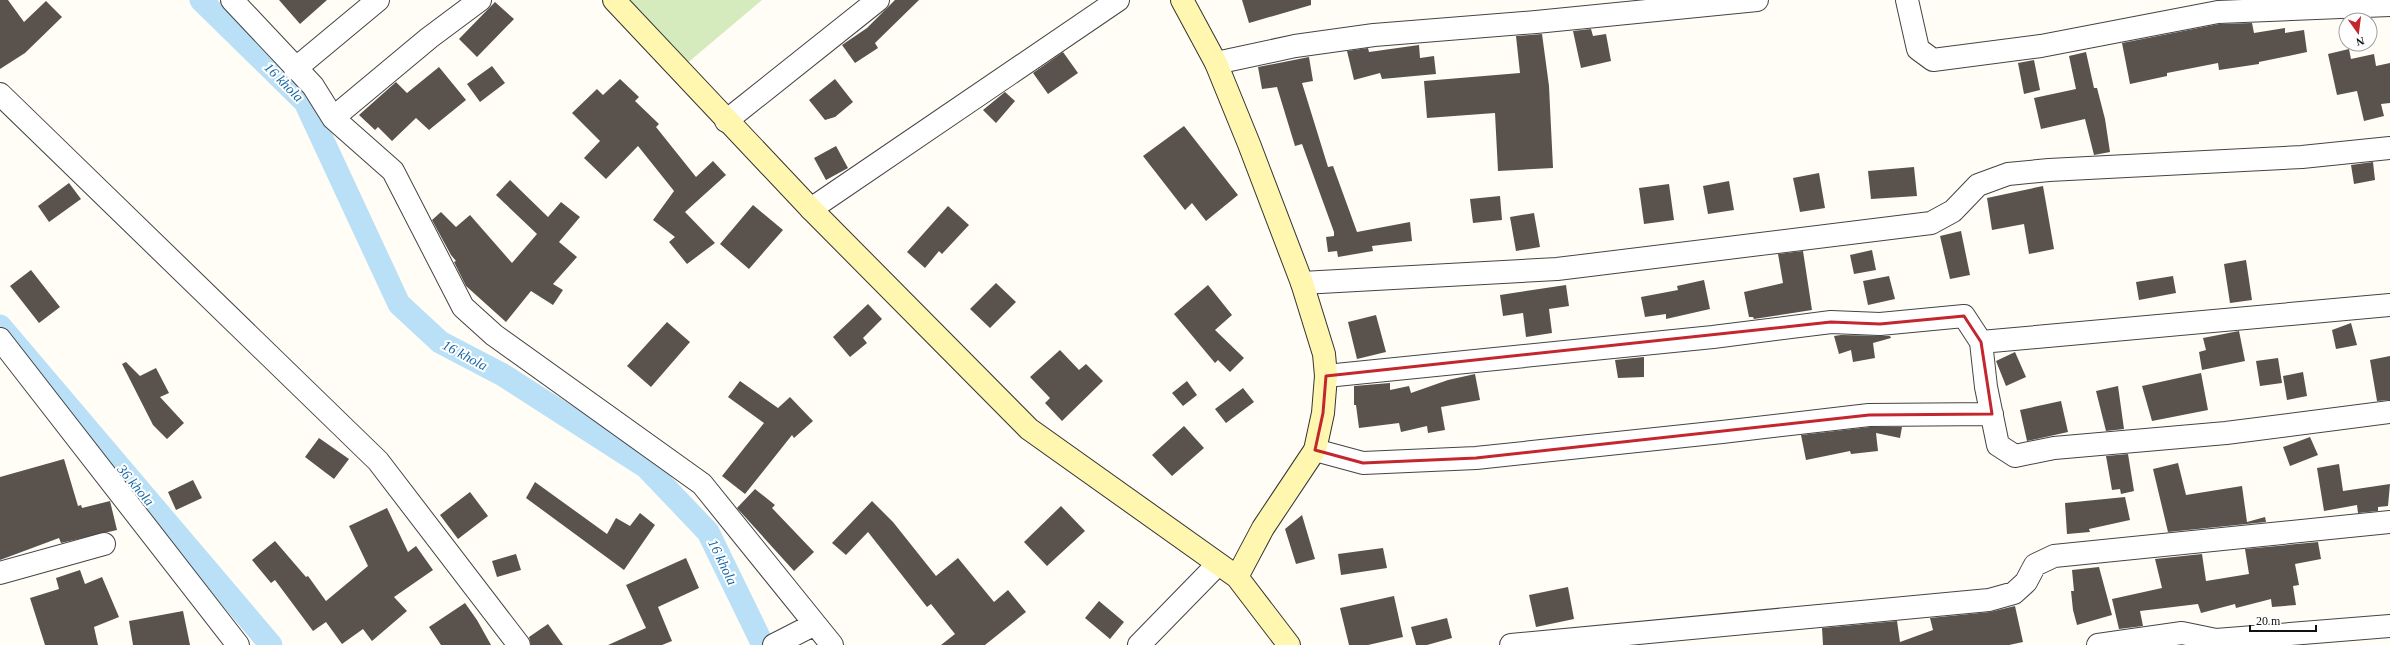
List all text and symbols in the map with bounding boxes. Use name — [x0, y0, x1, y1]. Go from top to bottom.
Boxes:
north arrow — [2338, 12, 2378, 52]
text: N — [2355, 35, 2366, 48]
water label: 16 khola — [261, 60, 306, 105]
water label: 16 khola — [440, 337, 490, 373]
water label: 36 khola — [114, 461, 157, 509]
water label: 16 khola — [705, 537, 740, 587]
scale bar — [2250, 607, 2316, 633]
text: 20 m — [2256, 614, 2281, 628]

